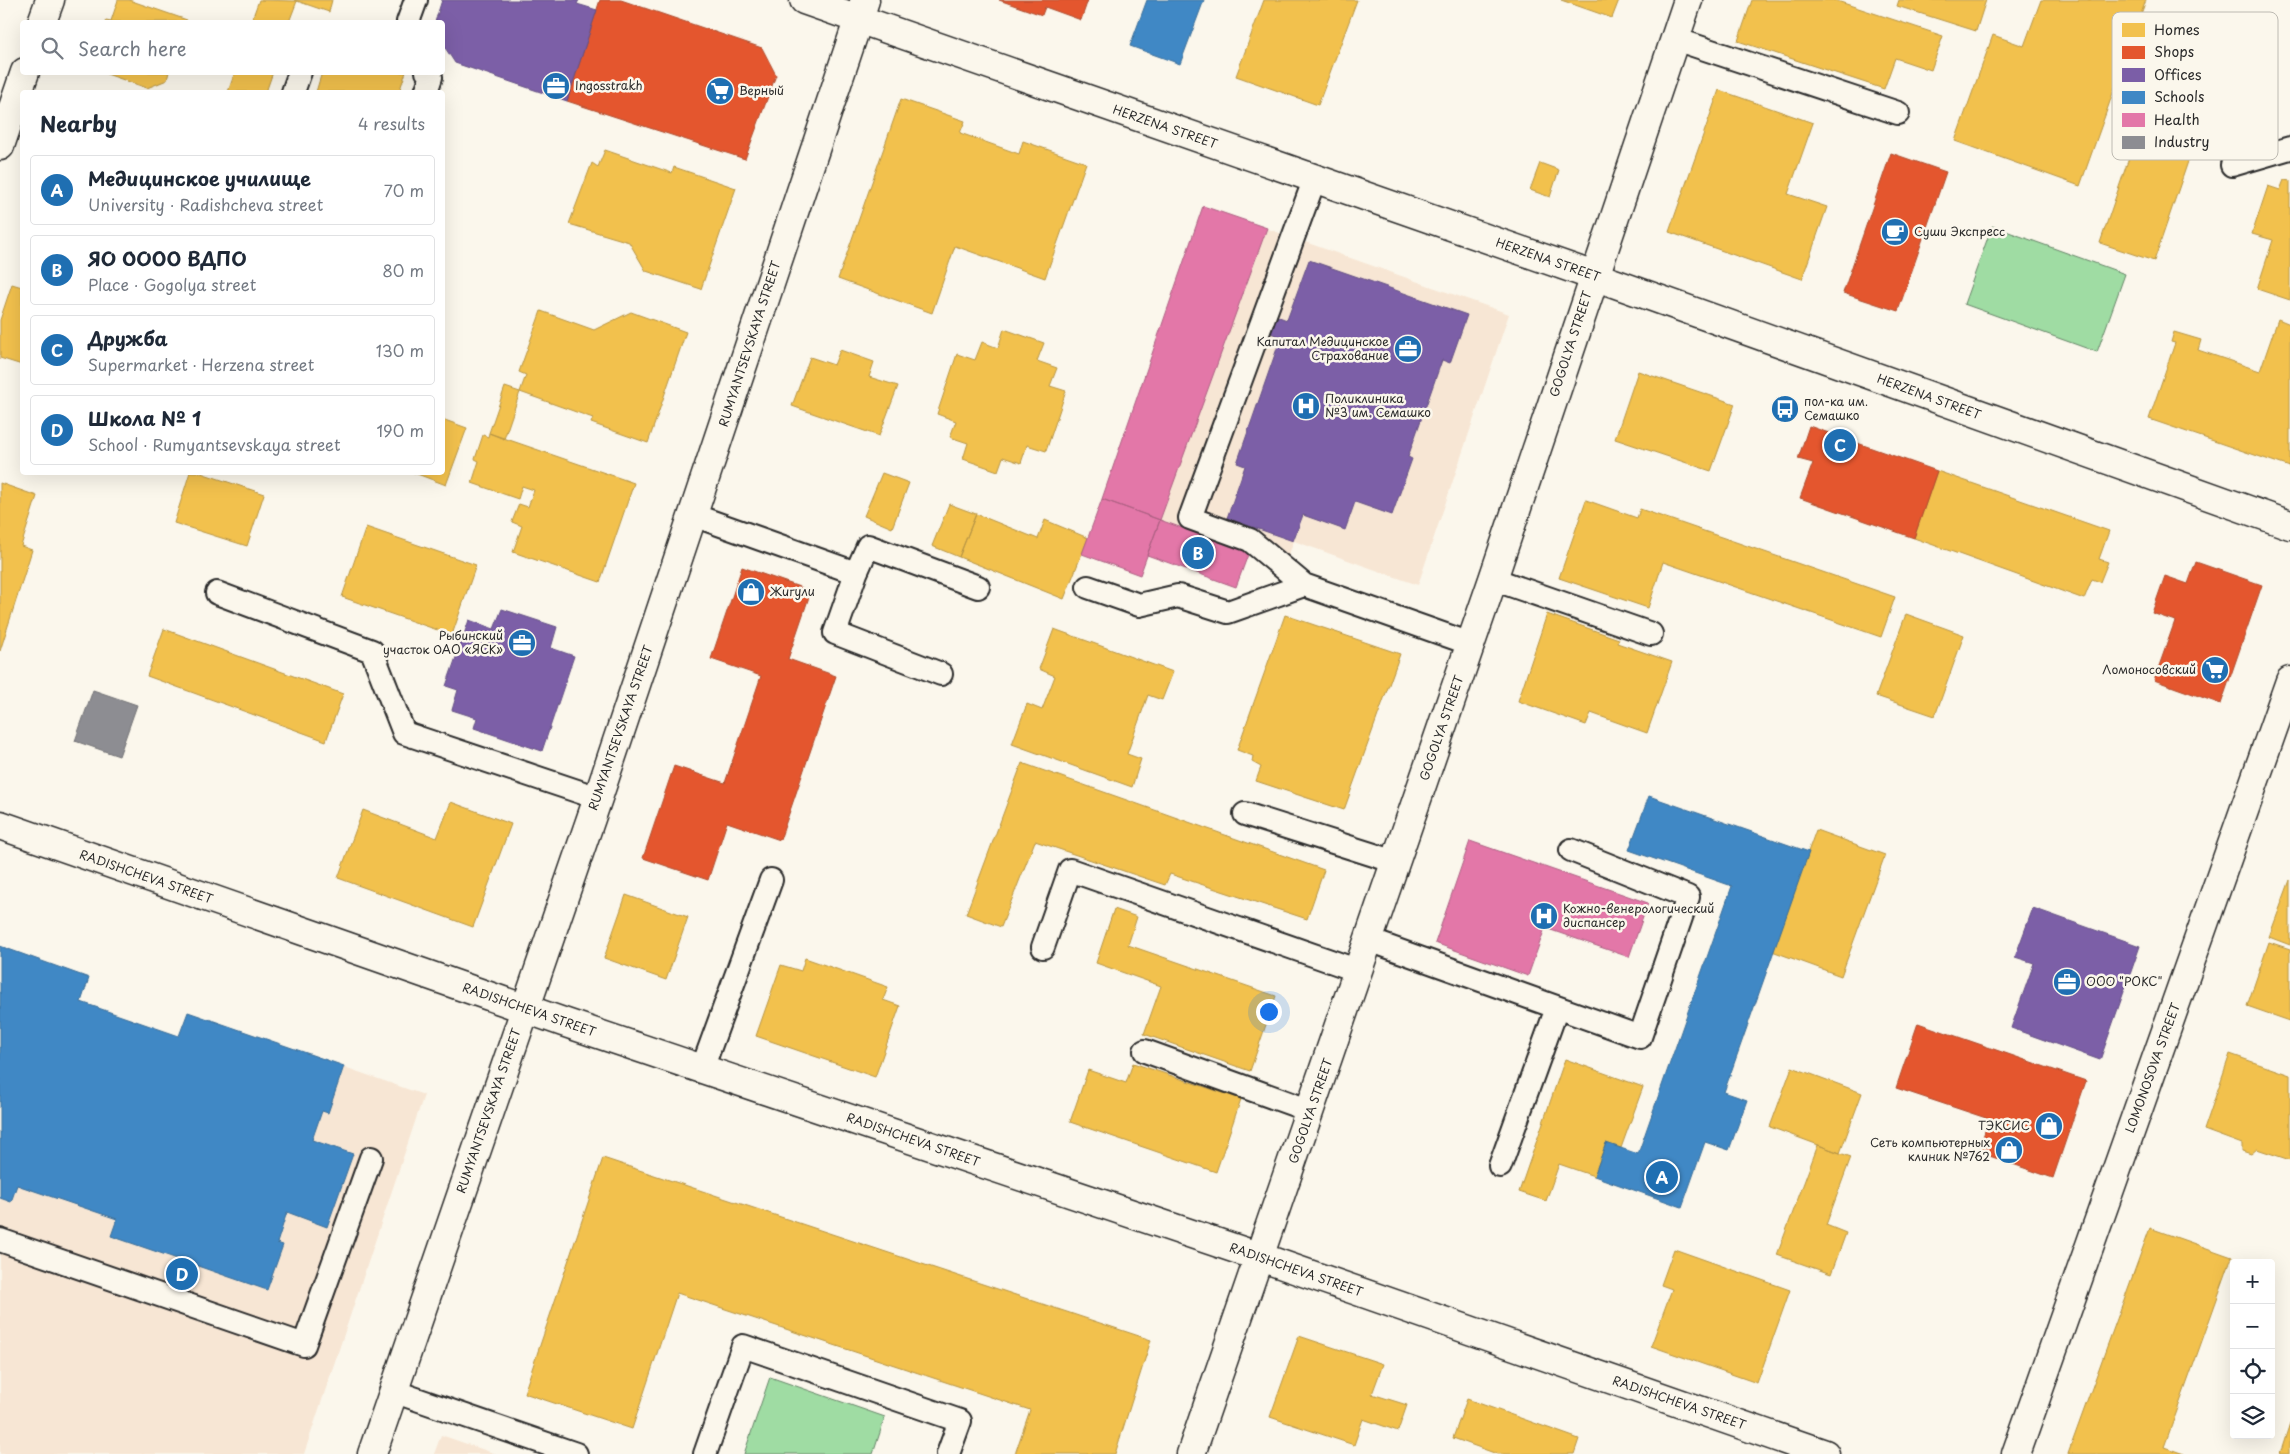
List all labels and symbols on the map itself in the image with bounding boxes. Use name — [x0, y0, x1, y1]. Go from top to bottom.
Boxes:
legend — [2112, 12, 2278, 160]
text: Homes — [2154, 19, 2200, 40]
text: Shops — [2154, 41, 2194, 62]
text: Offices — [2154, 64, 2201, 85]
office icon: Ingosstrakh — [541, 71, 571, 101]
place label: Ingosstrakh — [575, 76, 643, 94]
supermarket icon: Верный — [705, 76, 735, 106]
place label: Верный — [739, 81, 784, 99]
text: Schools — [2154, 86, 2204, 107]
street label: HERZENA STREET — [1111, 100, 1221, 153]
text: Health — [2154, 109, 2200, 130]
text: Industry — [2154, 131, 2209, 152]
cafe icon: Суши Экспресс — [1880, 217, 1910, 247]
place label: Суши Экспресс — [1914, 222, 2005, 240]
street label: HERZENA STREET — [1494, 233, 1604, 286]
street label: RUMYANTSEVSKAYA STREET — [714, 258, 785, 429]
street label: GOGOLYA STREET — [1544, 288, 1596, 399]
place label: Капитал Медицинское Страхование — [1257, 332, 1389, 364]
office icon: Капитал Медицинское Страхование — [1393, 334, 1423, 364]
street label: HERZENA STREET — [1875, 369, 1985, 424]
place label: Поликлиника №3 им. Семашко — [1325, 389, 1431, 421]
hospital icon: Поликлиника №3 им. Семашко — [1291, 391, 1321, 421]
place label: пол-ка им. Семашко — [1804, 392, 1868, 424]
bus stop icon: пол-ка им. Семашко — [1770, 394, 1800, 424]
pin: C — [1824, 426, 1856, 464]
pin: B — [1182, 534, 1214, 572]
shop icon: Жигули — [736, 577, 766, 607]
place label: Жигули — [769, 582, 815, 600]
place label: Рыбинский участок ОАО «ЯСК» — [383, 626, 503, 658]
office icon: Рыбинский участок ОАО «ЯСК» — [507, 628, 537, 658]
street label: RUMYANTSEVSKAYA STREET — [583, 642, 657, 813]
supermarket icon: Ломоносовский — [2200, 655, 2230, 685]
place label: Ломоносовский — [2102, 660, 2196, 678]
street label: GOGOLYA STREET — [1415, 672, 1468, 783]
street label: RADISHCHEVA STREET — [77, 845, 216, 908]
place label: Кожно-венерологический диспансер — [1563, 899, 1714, 931]
hospital icon: Кожно-венерологический диспансер — [1529, 901, 1559, 931]
office icon: ООО "РОКС" — [2052, 967, 2082, 997]
place label: ООО "РОКС" — [2086, 972, 2163, 990]
street label: RADISHCHEVA STREET — [460, 978, 599, 1041]
your location — [1256, 999, 1282, 1025]
street label: LOMONOSOVA STREET — [2120, 999, 2184, 1135]
street label: RUMYANTSEVSKAYA STREET — [451, 1025, 525, 1196]
street label: GOGOLYA STREET — [1284, 1055, 1337, 1166]
street label: RADISHCHEVA STREET — [844, 1108, 983, 1171]
shop icon: ТЭКСИС — [2034, 1111, 2064, 1141]
place label: ТЭКСИС — [1978, 1116, 2030, 1134]
place label: Сеть компьютерных клиник №762 — [1870, 1133, 1990, 1165]
shop icon: Сеть компьютерных клиник №762 — [1994, 1135, 2024, 1165]
pin: A — [1646, 1158, 1678, 1196]
street label: RADISHCHEVA STREET — [1227, 1238, 1366, 1301]
pin: D — [166, 1255, 198, 1293]
street label: RADISHCHEVA STREET — [1610, 1371, 1749, 1434]

